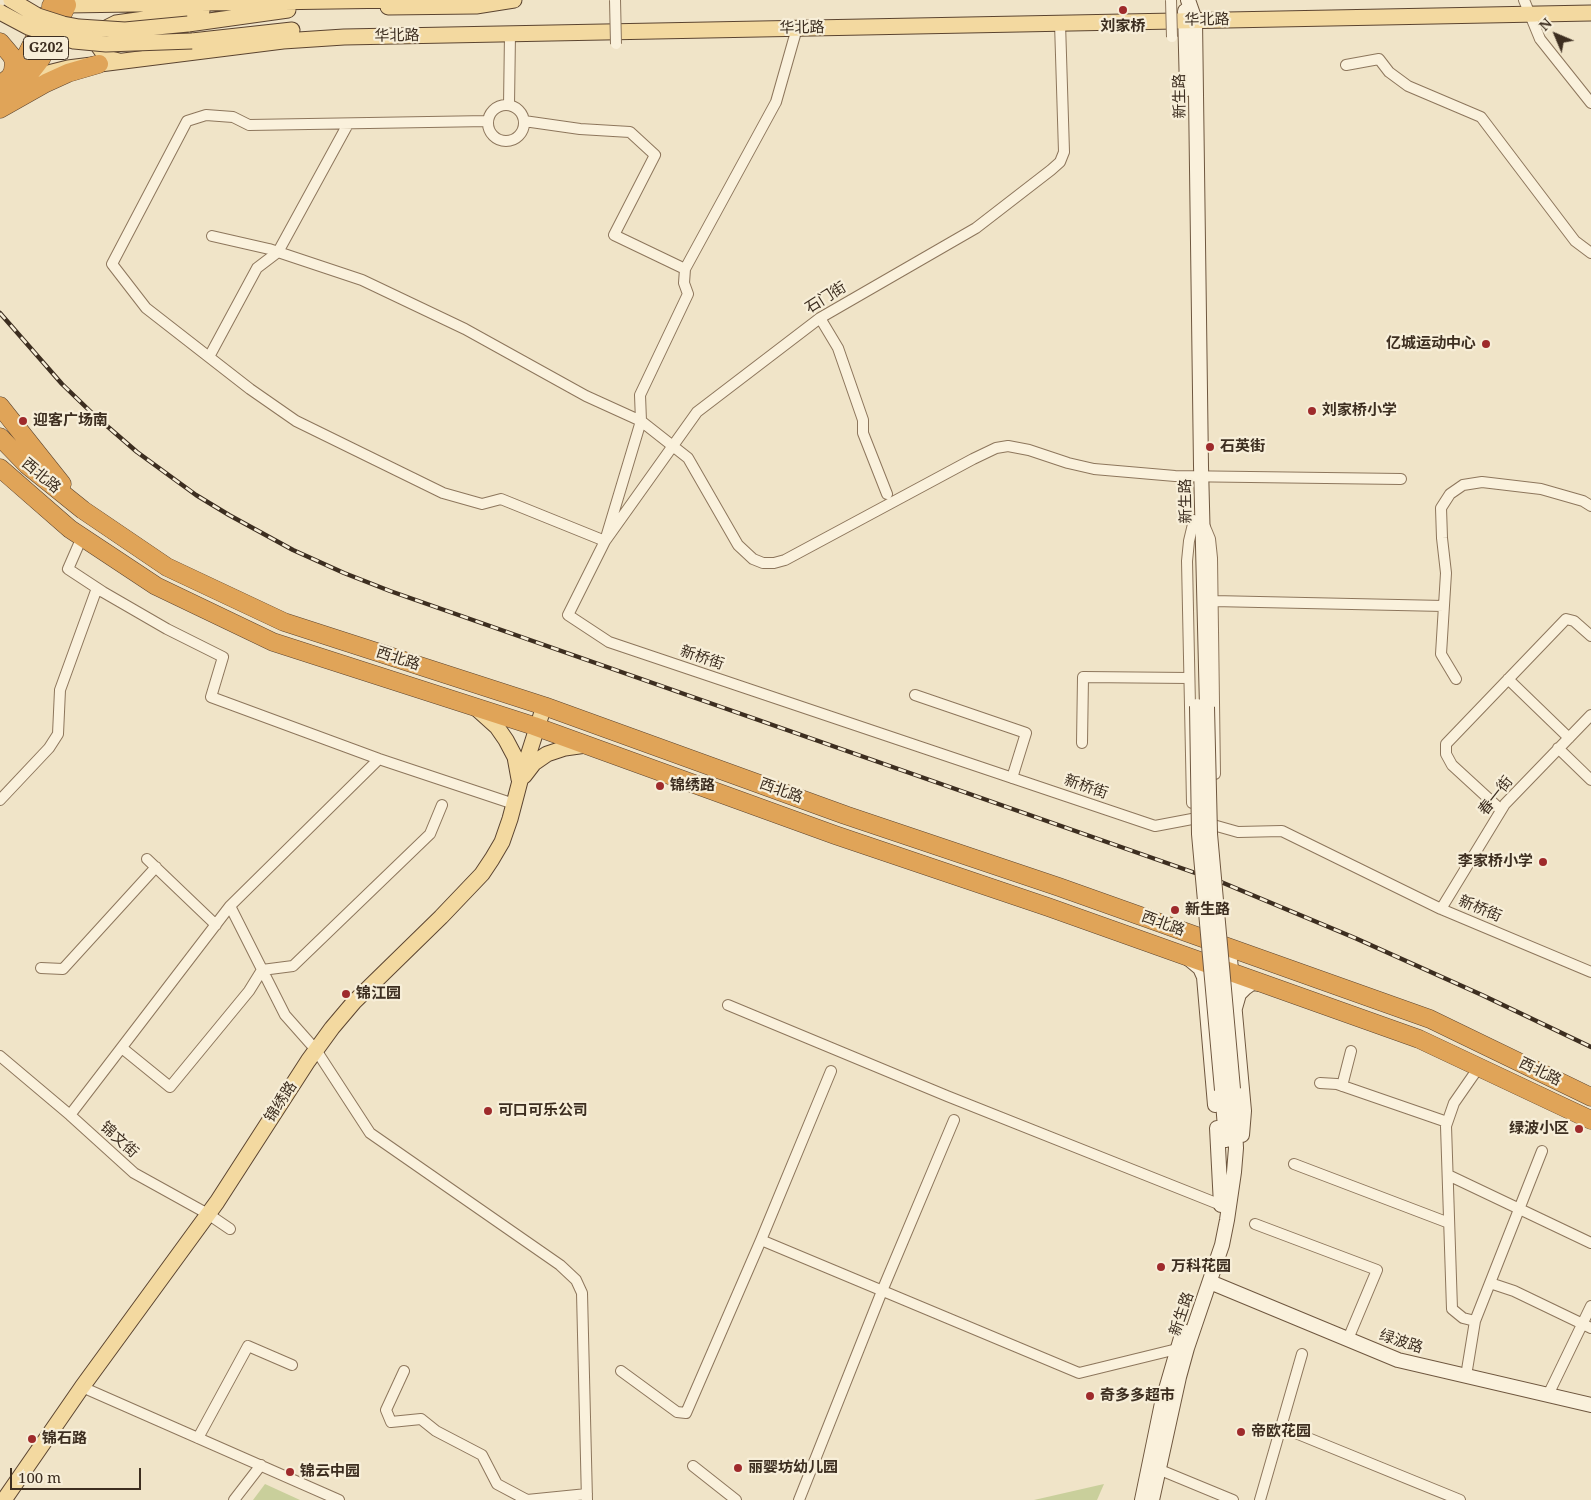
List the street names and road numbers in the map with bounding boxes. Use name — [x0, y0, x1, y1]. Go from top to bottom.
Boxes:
street label: 华北路 — [1184, 11, 1230, 29]
street label: 华北路 — [779, 19, 825, 37]
street label: 华北路 — [374, 27, 420, 45]
road number: G202 — [23, 36, 68, 59]
street label: 新生路 — [1171, 73, 1189, 119]
street label: 石门街 — [802, 278, 850, 318]
street label: 西北路 — [18, 455, 64, 497]
street label: 新生路 — [1177, 478, 1195, 524]
street label: 新桥街 — [678, 642, 726, 674]
street label: 西北路 — [374, 643, 422, 675]
street label: 新桥街 — [1062, 771, 1110, 803]
street label: 春一街 — [1475, 773, 1517, 819]
street label: 西北路 — [757, 775, 805, 807]
street label: 新桥街 — [1456, 892, 1504, 926]
street label: 西北路 — [1139, 908, 1187, 940]
street label: 西北路 — [1516, 1054, 1564, 1090]
street label: 锦绣路 — [261, 1078, 301, 1126]
street label: 锦文街 — [96, 1118, 142, 1162]
street label: 新生路 — [1166, 1290, 1198, 1338]
street label: 绿波路 — [1377, 1326, 1425, 1358]

